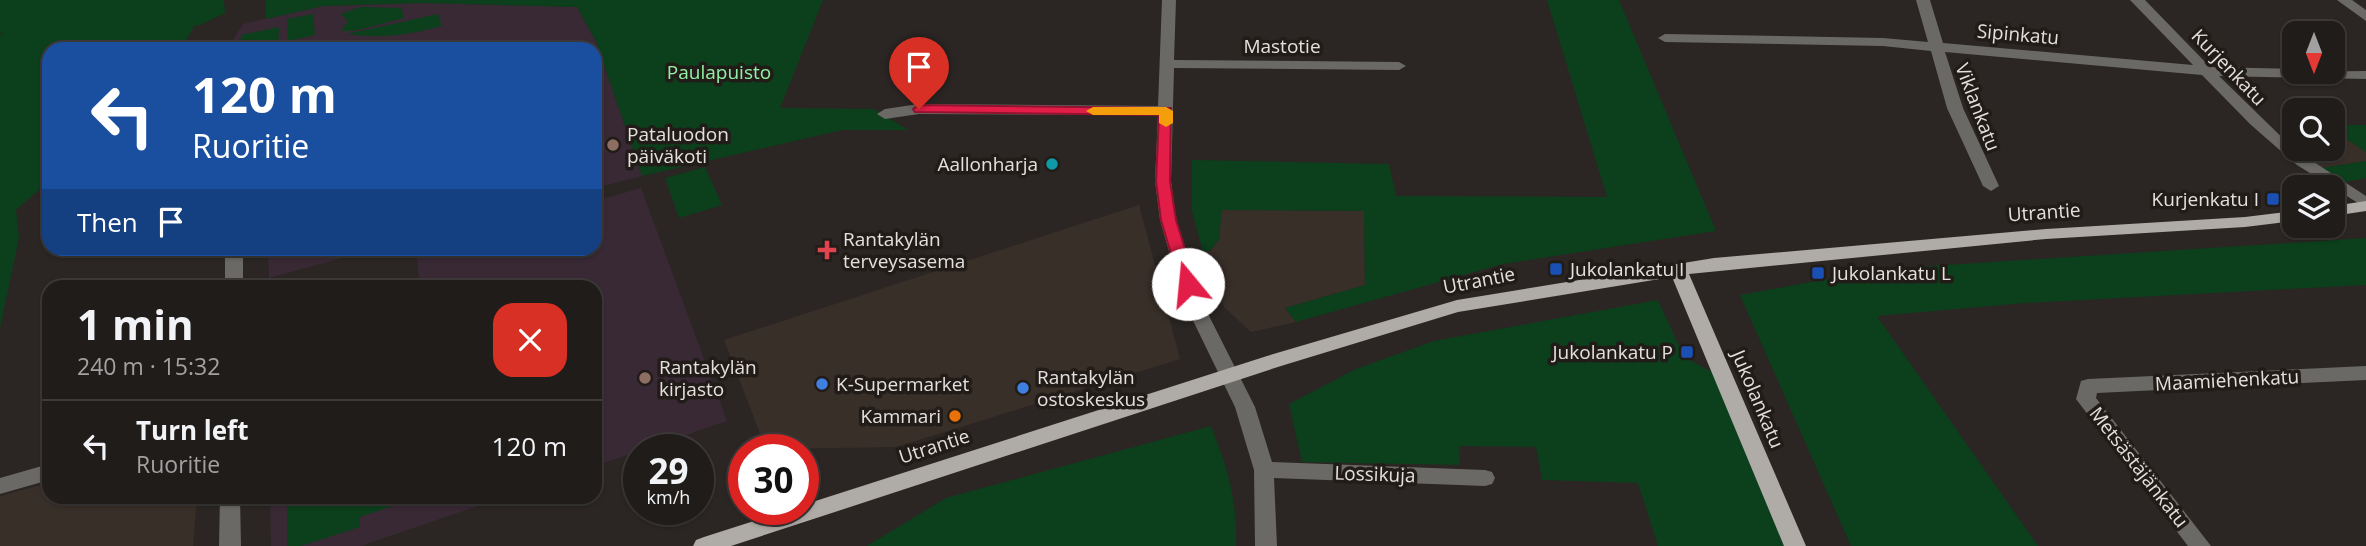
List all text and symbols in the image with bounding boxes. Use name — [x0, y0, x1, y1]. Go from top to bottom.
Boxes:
street label: Sipinkatu — [1976, 17, 2060, 51]
north arrow — [2282, 21, 2345, 84]
map controls — [2282, 21, 2345, 238]
street label: Kurjenkatu — [2186, 23, 2272, 111]
street label: Mastotie — [1243, 33, 1321, 59]
pin — [889, 37, 949, 109]
icon: arrive — [900, 48, 938, 86]
park label: Paulapuisto — [667, 59, 771, 85]
street label: Viklankatu — [1949, 59, 2007, 155]
text: 120 m — [192, 61, 337, 127]
icon: left — [77, 70, 168, 161]
button: search — [2282, 98, 2345, 161]
place label: Pataluodon päiväkoti — [627, 121, 729, 169]
text: Ruoritie — [192, 124, 309, 167]
marker: Pataluodon päiväkoti — [605, 137, 621, 153]
place label: Aallonharja — [937, 151, 1038, 177]
marker: Aallonharja — [1044, 156, 1060, 172]
button: layers — [2282, 175, 2345, 238]
place label: Kurjenkatu I — [2152, 186, 2259, 212]
marker: Kurjenkatu I — [2265, 191, 2281, 207]
street label: Utrantie — [2007, 196, 2081, 228]
icon: arrive — [152, 203, 190, 241]
text: Then — [77, 204, 138, 240]
place label: Rantakylän terveysasema — [843, 226, 965, 274]
marker: Rantakylän terveysasema — [817, 240, 837, 260]
position arrow — [1151, 247, 1225, 321]
place label: Jukolankatu I — [1568, 256, 1684, 282]
street label: Utrantie — [1441, 260, 1517, 300]
place label: Jukolankatu L — [1830, 260, 1951, 286]
marker: Jukolankatu I — [1548, 261, 1564, 277]
marker: Jukolankatu L — [1810, 265, 1826, 281]
text: 1 min — [77, 295, 194, 352]
button: close — [493, 303, 567, 377]
place label: Jukolankatu P — [1550, 339, 1673, 365]
marker: Jukolankatu P — [1679, 344, 1695, 360]
street label: Jukolankatu — [1725, 344, 1790, 452]
text: 240 m · 15:32 — [77, 350, 220, 382]
place label: Rantakylän kirjasto — [659, 354, 757, 402]
street label: Maamiehenkatu — [2154, 363, 2300, 397]
place label: Rantakylän ostoskeskus — [1037, 364, 1145, 412]
marker: Rantakylän kirjasto — [637, 370, 653, 386]
place label: K-Supermarket — [836, 371, 969, 397]
marker: K-Supermarket — [814, 376, 830, 392]
marker: Rantakylän ostoskeskus — [1015, 380, 1031, 396]
street label: Metsästäjänkatu — [2084, 401, 2194, 533]
place label: Kammari — [861, 403, 941, 429]
marker: Kammari — [947, 408, 963, 424]
text: Turn left — [136, 412, 248, 448]
street label: Utrantie — [895, 422, 973, 470]
icon: left — [77, 427, 115, 465]
text: 120 m — [492, 428, 567, 464]
speed limit sign: 30 — [728, 434, 819, 525]
text: 29 — [648, 447, 689, 494]
text: Ruoritie — [136, 448, 220, 480]
street label: Lossikuja — [1334, 460, 1416, 488]
text: km/h — [647, 485, 690, 509]

